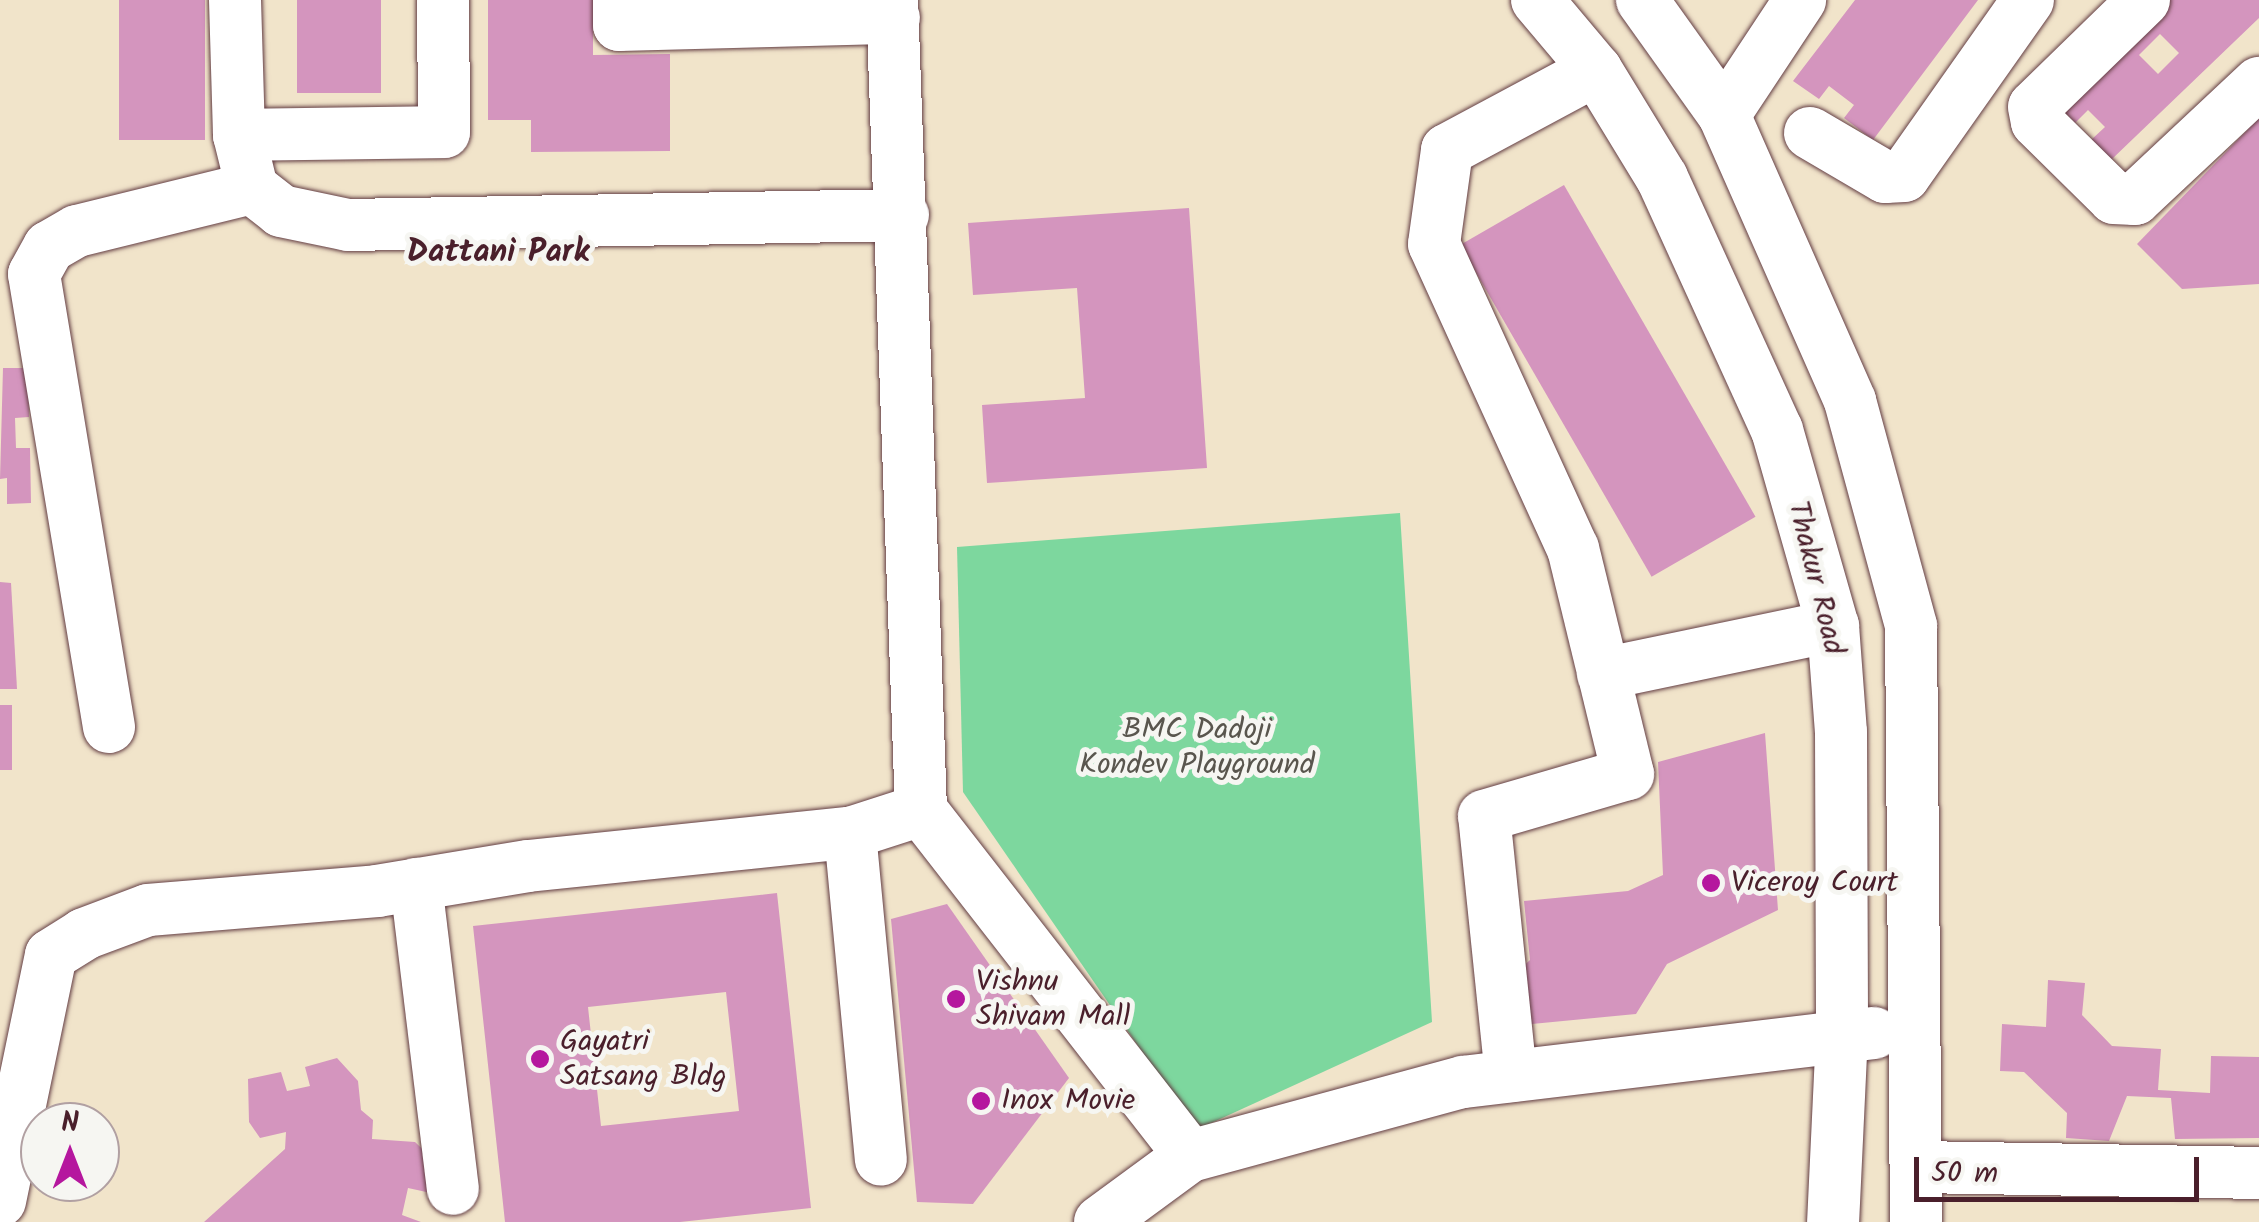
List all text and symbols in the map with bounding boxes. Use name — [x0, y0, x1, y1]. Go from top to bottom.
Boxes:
district label: Dattani Park — [407, 234, 589, 272]
street label: Thakur Road — [1779, 498, 1851, 658]
park label: BMC Dadoji Kondev Playground — [1079, 712, 1315, 782]
place label: Viceroy Court — [1731, 865, 1898, 901]
marker: Viceroy Court — [1700, 872, 1722, 894]
place label: Vishnu Shivam Mall — [976, 964, 1130, 1034]
marker: Vishnu Shivam Mall — [945, 988, 967, 1010]
place label: Gayatri Satsang Bldg — [560, 1024, 726, 1094]
marker: Gayatri Satsang Bldg — [529, 1048, 551, 1070]
place label: Inox Movie — [1001, 1083, 1135, 1119]
marker: Inox Movie — [970, 1090, 992, 1112]
text: N — [61, 1101, 79, 1146]
north arrow — [20, 1102, 120, 1202]
scale bar — [1919, 1137, 2204, 1199]
text: 50 m — [1931, 1150, 1998, 1198]

